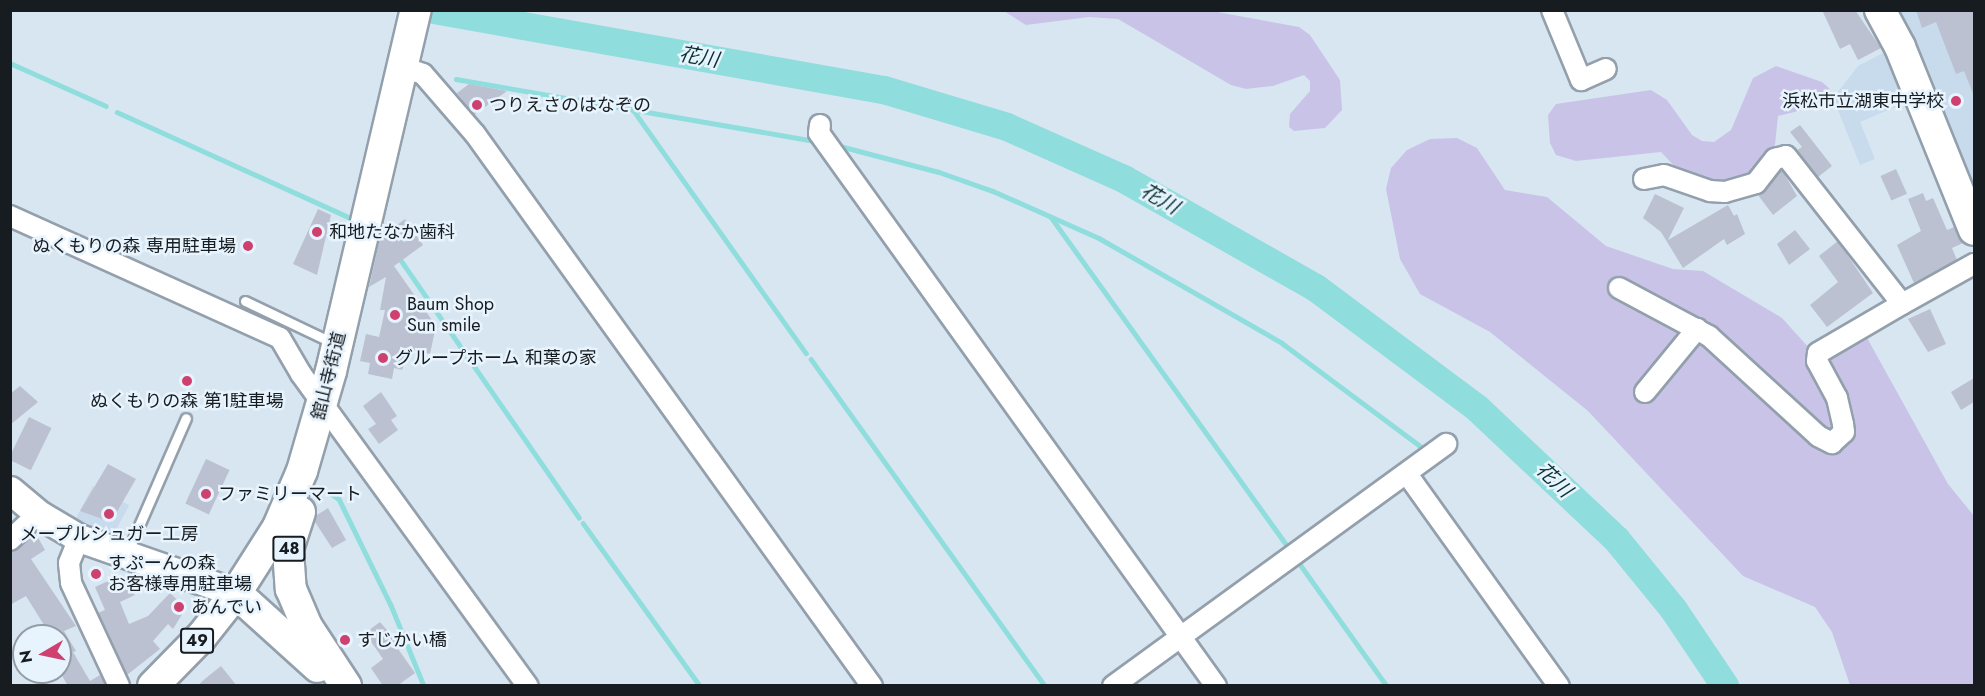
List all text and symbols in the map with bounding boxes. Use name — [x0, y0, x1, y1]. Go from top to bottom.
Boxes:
water label: 花川 — [677, 42, 721, 72]
place label: 浜松市立湖東中学校 — [1782, 90, 1944, 112]
place label: つりえさのはなぞの — [489, 94, 651, 116]
marker: 浜松市立湖東中学校 — [1949, 94, 1963, 108]
marker: つりえさのはなぞの — [470, 98, 484, 112]
water label: 花川 — [1137, 179, 1183, 219]
place label: 和地たなか歯科 — [329, 221, 455, 243]
marker: 和地たなか歯科 — [310, 225, 324, 239]
place label: ぬくもりの森 専用駐車場 — [33, 235, 236, 257]
marker: ぬくもりの森 専用駐車場 — [241, 239, 255, 253]
place label: Baum Shop Sun smile — [407, 294, 494, 336]
marker: Baum Shop Sun smile — [388, 308, 402, 322]
street label: 舘山寺街道 — [308, 330, 350, 422]
place label: グループホーム 和葉の家 — [395, 347, 598, 369]
marker: グループホーム 和葉の家 — [376, 351, 390, 365]
marker: ぬくもりの森 第1駐車場 — [180, 374, 194, 388]
place label: ぬくもりの森 第1駐車場 — [90, 390, 284, 412]
water label: 花川 — [1531, 458, 1577, 502]
place label: ファミリーマート — [218, 483, 362, 505]
marker: ファミリーマート — [199, 487, 213, 501]
marker: メープルシュガー工房 — [102, 507, 116, 521]
place label: メープルシュガー工房 — [19, 523, 199, 545]
road number: 48 — [271, 536, 307, 562]
place label: すぷーんの森 お客様専用駐車場 — [108, 553, 252, 596]
marker: すぷーんの森 お客様専用駐車場 — [89, 567, 103, 581]
place label: あんでい — [191, 596, 263, 618]
marker: あんでい — [172, 600, 186, 614]
north arrow — [12, 624, 72, 684]
road number: 49 — [179, 628, 215, 654]
place label: すじかい橋 — [357, 629, 447, 651]
marker: すじかい橋 — [338, 633, 352, 647]
text: N — [13, 649, 38, 665]

